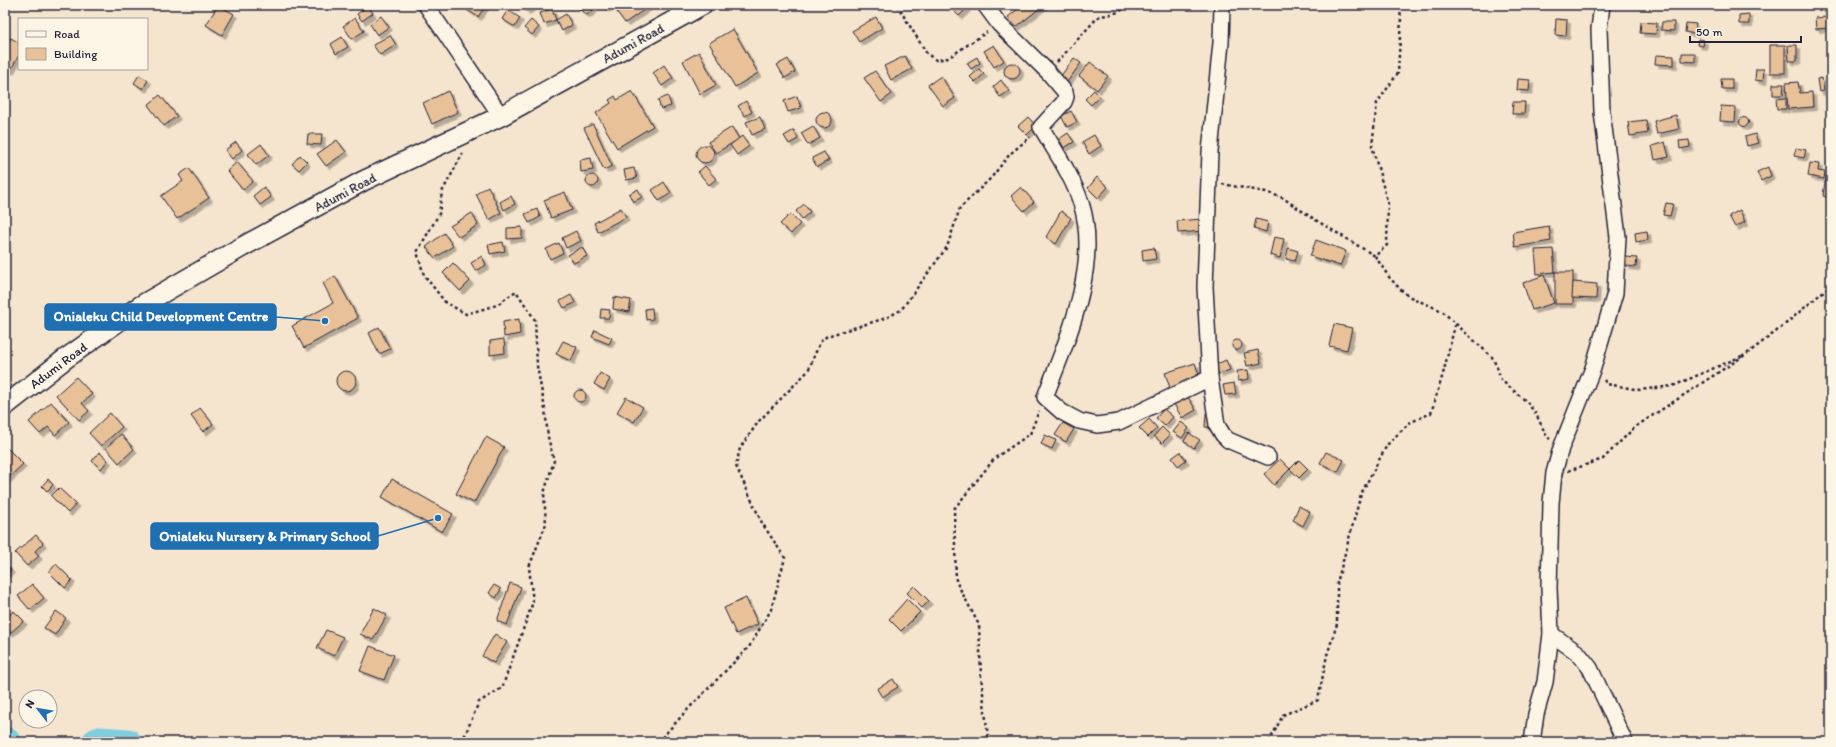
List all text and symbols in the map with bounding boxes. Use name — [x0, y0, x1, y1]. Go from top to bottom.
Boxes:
legend — [18, 18, 148, 70]
scale bar — [1690, 18, 1801, 44]
street label: Adumi Road — [600, 20, 666, 66]
text: 50 m — [1696, 25, 1722, 39]
text: Road — [54, 27, 80, 41]
text: Building — [54, 47, 98, 61]
street label: Adumi Road — [312, 170, 379, 215]
callout: Onialeku Child Development Centre — [45, 304, 276, 330]
text: Onialeku Child Development Centre — [54, 308, 269, 325]
street label: Adumi Road — [27, 339, 90, 392]
callout: Onialeku Nursery & Primary School — [151, 523, 378, 549]
text: Onialeku Nursery & Primary School — [159, 528, 372, 545]
north arrow — [18, 689, 58, 729]
text: N — [22, 698, 37, 711]

